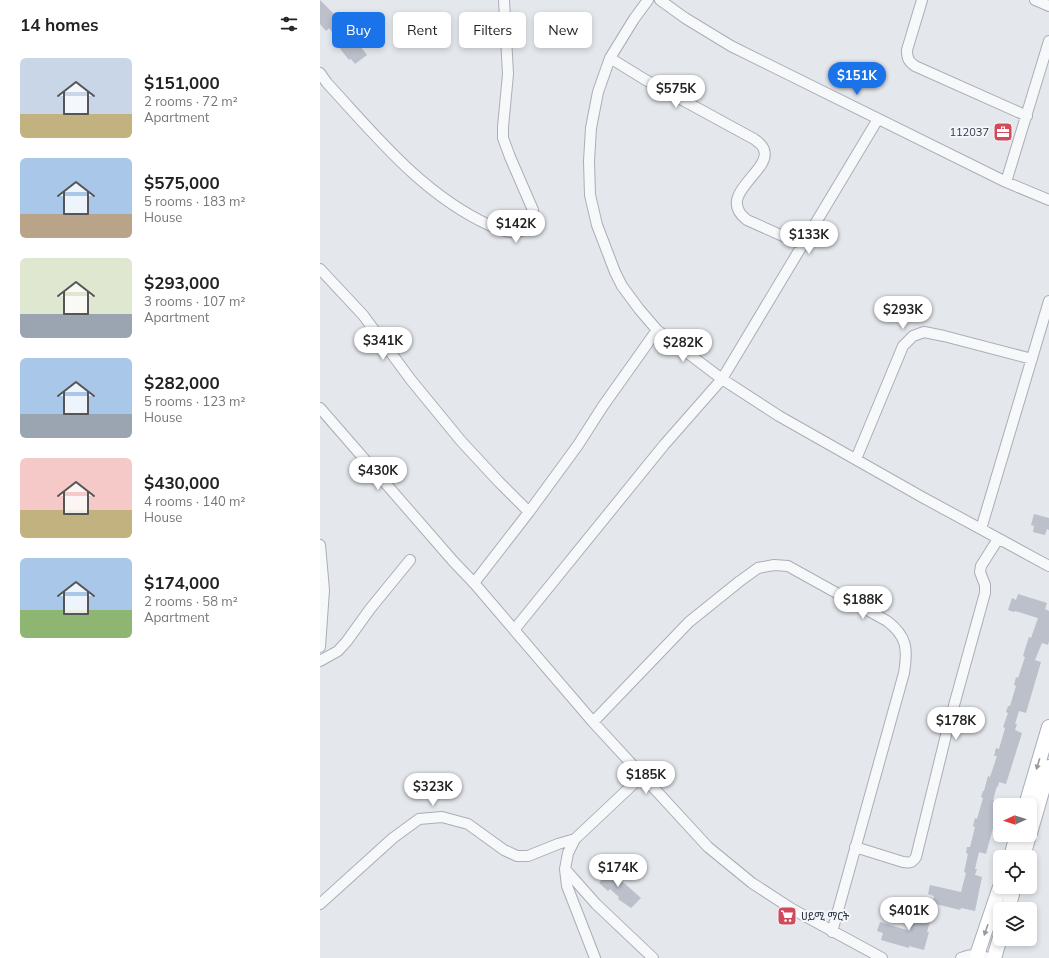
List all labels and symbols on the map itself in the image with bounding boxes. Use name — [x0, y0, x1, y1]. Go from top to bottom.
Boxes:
pin: $151K — [829, 62, 885, 96]
pin: $575K — [648, 75, 704, 109]
office icon: 112037 — [992, 121, 1014, 143]
place label: 112037 — [949, 125, 989, 139]
pin: $142K — [488, 210, 544, 244]
pin: $133K — [781, 221, 837, 255]
pin: $293K — [875, 296, 931, 330]
pin: $341K — [355, 327, 411, 361]
pin: $282K — [655, 329, 711, 363]
pin: $430K — [350, 457, 406, 491]
pin: $188K — [835, 586, 891, 620]
pin: $178K — [928, 707, 984, 741]
one-way arrow — [1035, 759, 1041, 771]
pin: $185K — [618, 761, 674, 795]
pin: $323K — [405, 773, 461, 807]
north arrow — [993, 798, 1037, 842]
pin: $174K — [590, 854, 646, 888]
pin: $401K — [881, 897, 937, 931]
supermarket icon: ሀይሚ ማርት — [776, 905, 798, 927]
place label: ሀይሚ ማርት — [801, 909, 850, 923]
one-way arrow — [982, 924, 988, 936]

